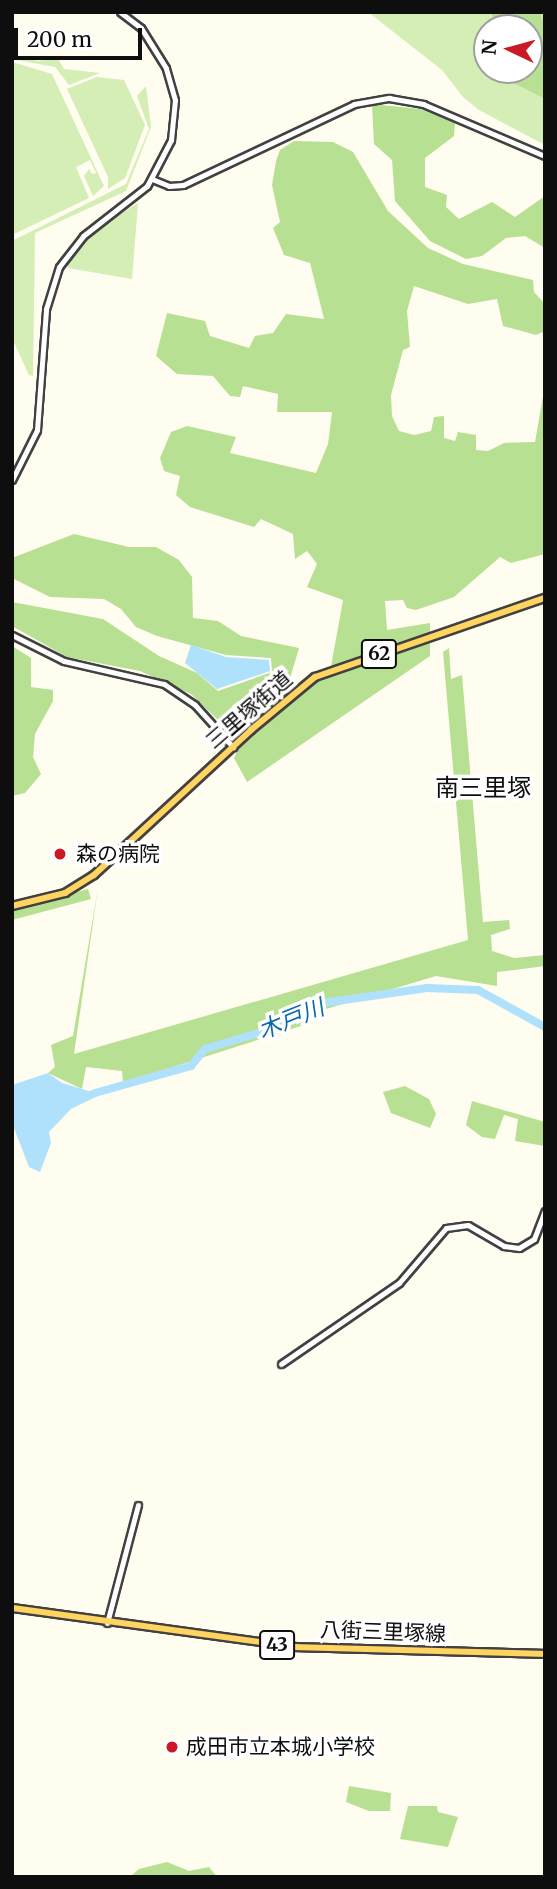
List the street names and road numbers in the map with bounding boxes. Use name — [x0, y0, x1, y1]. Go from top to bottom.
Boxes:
road number: 62 — [360, 638, 398, 670]
street label: 三里塚街道 — [201, 666, 297, 754]
street label: 八街三里塚線 — [320, 1617, 446, 1647]
road number: 43 — [258, 1630, 296, 1660]

